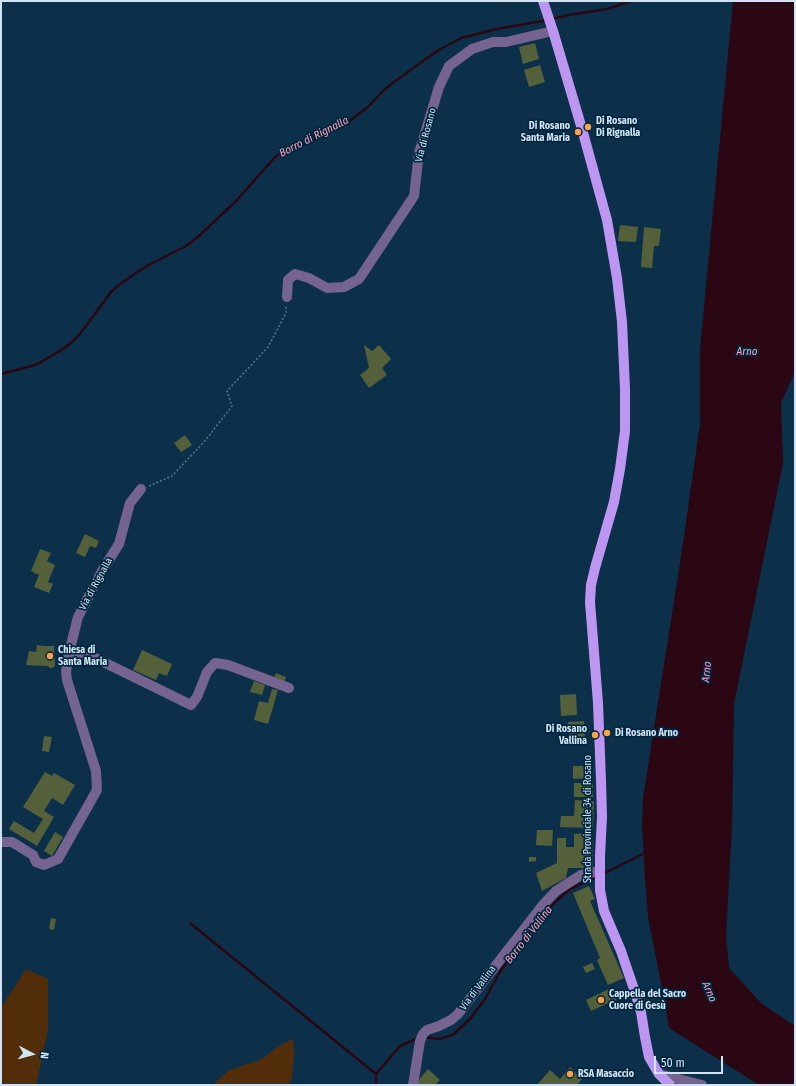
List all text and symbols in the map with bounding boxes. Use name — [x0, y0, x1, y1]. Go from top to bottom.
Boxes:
street label: Via di Rosano — [413, 107, 439, 163]
water label: Borro di Rignalla — [277, 114, 351, 160]
place label: Di Rosano Di Rignalla — [596, 115, 640, 138]
place label: Di Rosano Santa Maria — [521, 120, 570, 144]
marker: Di Rosano Di Rignalla — [583, 122, 593, 132]
marker: Di Rosano Santa Maria — [573, 127, 583, 137]
water label: Arno — [736, 345, 758, 359]
street label: Via di Rignalla — [77, 556, 115, 612]
place label: Chiesa di Santa Maria — [58, 644, 107, 668]
marker: Chiesa di Santa Maria — [45, 651, 55, 661]
water label: Arno — [699, 661, 715, 683]
place label: Di Rosano Vallina — [546, 723, 587, 746]
place label: Di Rosano Arno — [615, 727, 678, 739]
marker: Di Rosano Arno — [602, 728, 612, 738]
marker: Di Rosano Vallina — [590, 730, 600, 740]
street label: Strada Provinciale 34 di Rosano — [582, 755, 594, 883]
water label: Borro di Vallina — [502, 904, 556, 966]
street label: Via di Vallina — [457, 963, 499, 1013]
water label: Arno — [699, 980, 719, 1004]
place label: Cappella del Sacro Cuore di Gesù — [609, 988, 686, 1012]
marker: Cappella del Sacro Cuore di Gesù — [596, 995, 606, 1005]
north arrow — [12, 1034, 52, 1074]
scale bar — [656, 1048, 725, 1074]
text: N — [38, 1051, 51, 1059]
text: 50 m — [661, 1056, 685, 1070]
place label: RSA Masaccio — [578, 1068, 634, 1080]
marker: RSA Masaccio — [565, 1069, 575, 1079]

